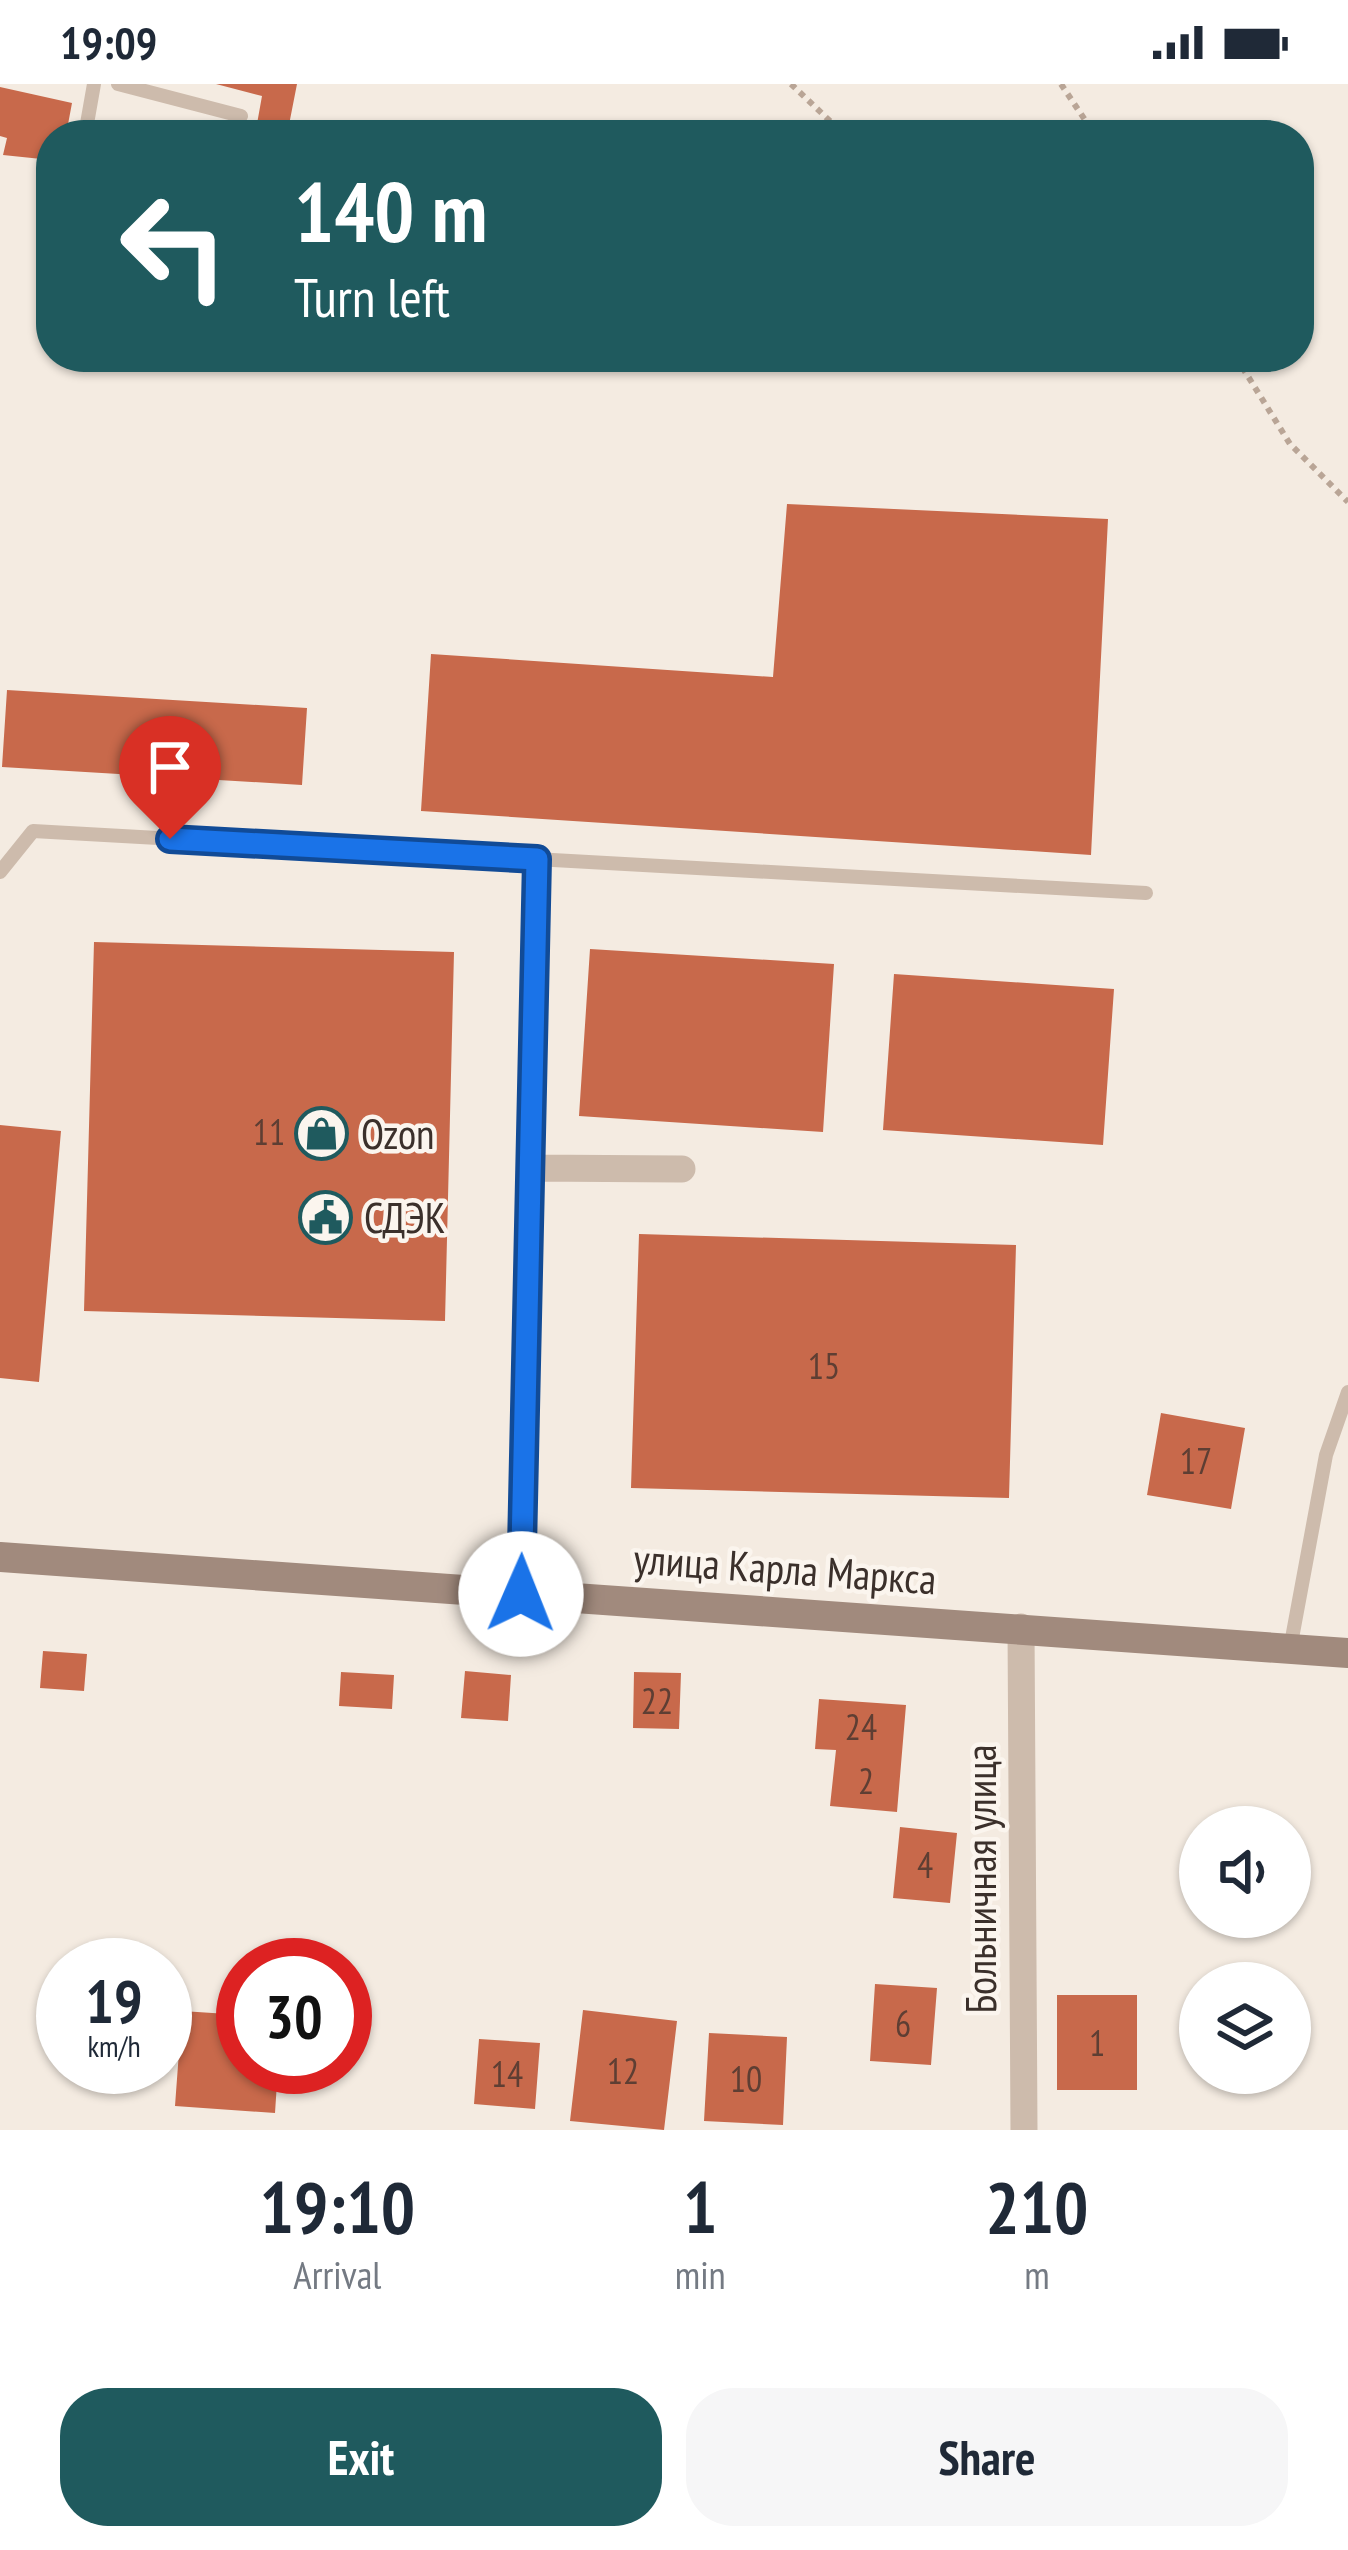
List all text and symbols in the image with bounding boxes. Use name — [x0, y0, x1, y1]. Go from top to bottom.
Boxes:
text: 19:09 — [60, 13, 157, 71]
text: 140 m — [294, 156, 487, 265]
icon: left — [96, 168, 252, 324]
text: Turn left — [294, 262, 450, 332]
pin — [119, 716, 221, 839]
icon: arrive — [137, 734, 203, 800]
shop icon: Ozon — [294, 1106, 350, 1162]
place label: Ozon — [361, 1106, 435, 1161]
house number: 11 — [253, 1108, 285, 1155]
public building icon: СДЭК — [297, 1190, 353, 1246]
place label: СДЭК — [364, 1190, 446, 1245]
house number: 15 — [808, 1342, 840, 1389]
house number: 17 — [1180, 1437, 1212, 1484]
street label: улица Карла Маркса — [632, 1530, 938, 1607]
position arrow — [458, 1531, 584, 1657]
house number: 22 — [641, 1677, 673, 1724]
house number: 24 — [845, 1703, 877, 1750]
street label: Больничная улица — [953, 1744, 1008, 2014]
house number: 2 — [858, 1757, 874, 1804]
map controls — [1179, 1806, 1311, 2094]
button: sound — [1179, 1806, 1311, 1938]
house number: 4 — [917, 1841, 933, 1888]
speed limit sign: 30 — [216, 1938, 372, 2094]
text: 19 — [85, 1962, 143, 2040]
button: layers — [1179, 1962, 1311, 2094]
house number: 6 — [895, 2000, 911, 2047]
house number: 1 — [1089, 2019, 1105, 2066]
text: km/h — [87, 2026, 141, 2065]
house number: 12 — [607, 2047, 639, 2094]
house number: 14 — [491, 2050, 523, 2097]
house number: 10 — [730, 2055, 762, 2102]
text: 19:10 — [260, 2160, 415, 2253]
text: 1 — [683, 2160, 717, 2253]
text: 210 — [985, 2160, 1088, 2253]
text: Arrival — [293, 2249, 381, 2300]
text: min — [675, 2249, 726, 2300]
text: m — [1024, 2249, 1050, 2300]
button: Exit — [60, 2388, 662, 2526]
button: Share — [686, 2388, 1288, 2526]

